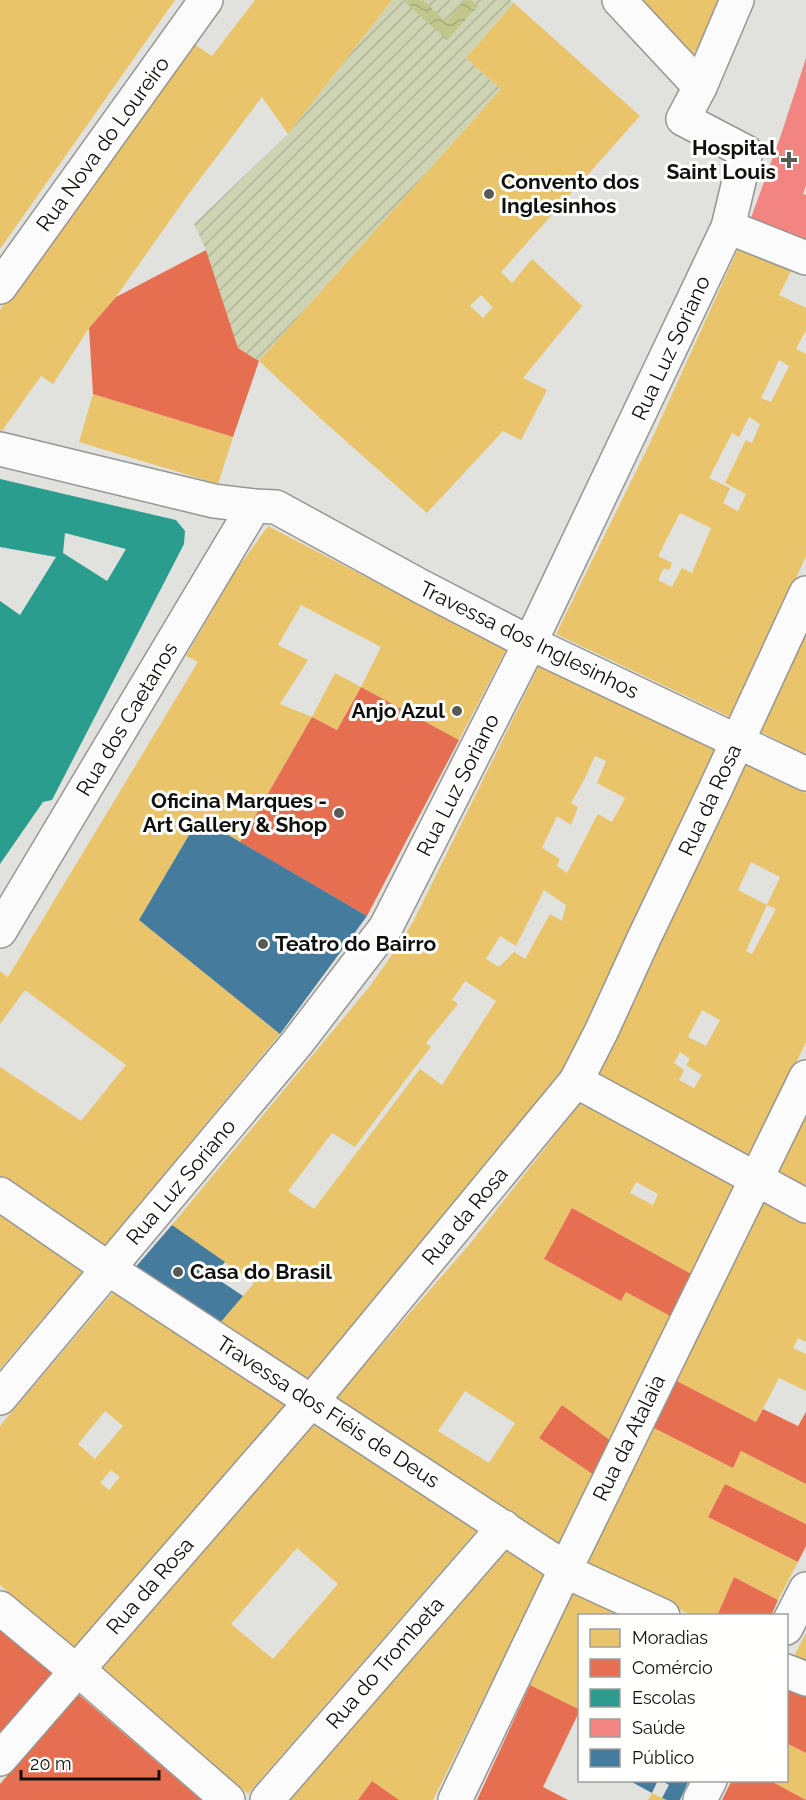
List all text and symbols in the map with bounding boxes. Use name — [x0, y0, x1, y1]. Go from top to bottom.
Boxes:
street label: Rua Nova do Loureiro — [31, 51, 174, 236]
place label: Hospital Saint Louis — [666, 135, 776, 184]
marker: Hospital Saint Louis — [780, 151, 798, 169]
place label: Convento dos Inglesinhos — [501, 169, 639, 218]
marker: Convento dos Inglesinhos — [482, 187, 496, 201]
street label: Rua Luz Soriano — [626, 272, 715, 424]
street label: Travessa dos Inglesinhos — [415, 575, 643, 704]
street label: Rua dos Caetanos — [71, 637, 182, 800]
place label: Anjo Azul — [351, 698, 445, 723]
marker: Anjo Azul — [450, 704, 464, 718]
street label: Rua Luz Soriano — [411, 709, 504, 860]
street label: Rua da Rosa — [673, 740, 746, 860]
place label: Oficina Marques - Art Gallery & Shop — [143, 788, 327, 837]
marker: Oficina Marques - Art Gallery & Shop — [332, 806, 346, 820]
place label: Teatro do Bairro — [275, 931, 436, 956]
marker: Teatro do Bairro — [256, 937, 270, 951]
street label: Rua Luz Soriano — [121, 1114, 241, 1250]
street label: Rua da Rosa — [416, 1162, 513, 1270]
place label: Casa do Brasil — [190, 1259, 332, 1284]
marker: Casa do Brasil — [171, 1265, 185, 1279]
street label: Travessa dos Fiéis de Deus — [212, 1330, 444, 1493]
street label: Rua da Atalaia — [587, 1371, 670, 1505]
street label: Rua da Rosa — [101, 1532, 198, 1639]
street label: Rua do Trombeta — [321, 1592, 449, 1734]
legend — [578, 1614, 788, 1782]
text: Moradias — [632, 1627, 708, 1648]
text: Comércio — [632, 1657, 713, 1678]
text: Escolas — [632, 1687, 696, 1708]
text: Saúde — [632, 1717, 686, 1738]
scale bar — [21, 1743, 159, 1781]
text: Público — [632, 1747, 695, 1768]
text: 20 m — [30, 1753, 72, 1774]

